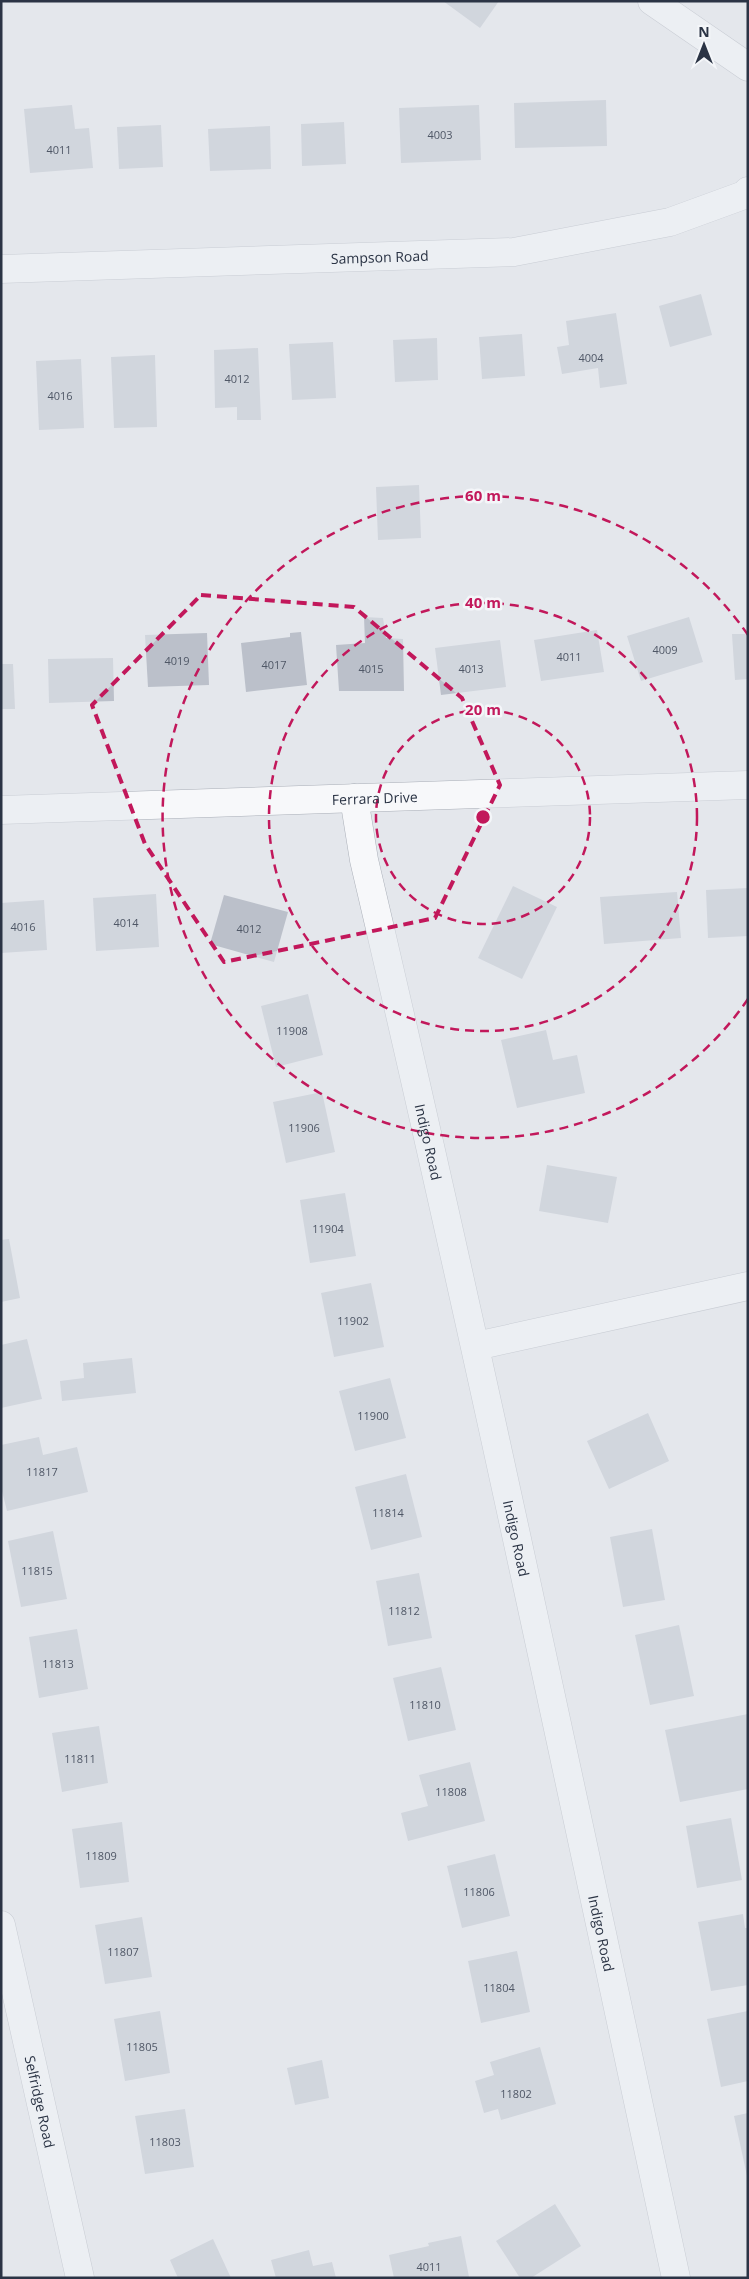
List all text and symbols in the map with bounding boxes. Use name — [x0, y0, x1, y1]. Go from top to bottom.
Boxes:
north arrow — [679, 20, 729, 70]
text: N — [698, 22, 710, 41]
house number: 4003 — [427, 127, 453, 142]
house number: 4011 — [46, 142, 72, 157]
street label: Sampson Road — [331, 245, 429, 268]
house number: 4004 — [578, 350, 604, 365]
house number: 4012 — [224, 371, 250, 386]
house number: 4016 — [47, 388, 73, 403]
text: 60 m — [465, 485, 501, 505]
text: 40 m — [465, 592, 501, 612]
house number: 4009 — [652, 642, 678, 657]
house number: 4011 — [556, 649, 582, 664]
house number: 4019 — [164, 653, 190, 668]
house number: 4017 — [261, 657, 287, 672]
house number: 4015 — [358, 661, 384, 676]
house number: 4013 — [458, 661, 484, 676]
text: 20 m — [465, 699, 501, 719]
street label: Ferrara Drive — [332, 787, 418, 808]
centre of rings — [474, 808, 492, 826]
house number: 4014 — [113, 915, 139, 930]
house number: 4016 — [10, 919, 36, 934]
house number: 4012 — [236, 921, 262, 936]
house number: 11908 — [276, 1023, 308, 1038]
street label: Indigo Road — [411, 1102, 447, 1182]
house number: 11906 — [288, 1120, 320, 1135]
house number: 11904 — [312, 1221, 344, 1236]
house number: 11902 — [337, 1313, 369, 1328]
house number: 11900 — [357, 1408, 389, 1423]
house number: 11817 — [26, 1464, 58, 1479]
street label: Indigo Road — [499, 1498, 534, 1578]
house number: 11814 — [372, 1505, 404, 1520]
house number: 11815 — [21, 1563, 53, 1578]
house number: 11812 — [388, 1603, 420, 1618]
house number: 11813 — [42, 1656, 74, 1671]
house number: 11810 — [409, 1697, 441, 1712]
house number: 11811 — [64, 1751, 96, 1766]
house number: 11808 — [435, 1784, 467, 1799]
house number: 11809 — [85, 1848, 117, 1863]
house number: 11806 — [463, 1884, 495, 1899]
street label: Indigo Road — [585, 1893, 619, 1973]
house number: 11807 — [107, 1944, 139, 1959]
house number: 11804 — [483, 1980, 515, 1995]
house number: 11805 — [126, 2039, 158, 2054]
street label: Selfridge Road — [21, 2054, 60, 2150]
house number: 11802 — [500, 2086, 532, 2101]
house number: 11803 — [149, 2134, 181, 2149]
house number: 4011 — [416, 2259, 442, 2274]

